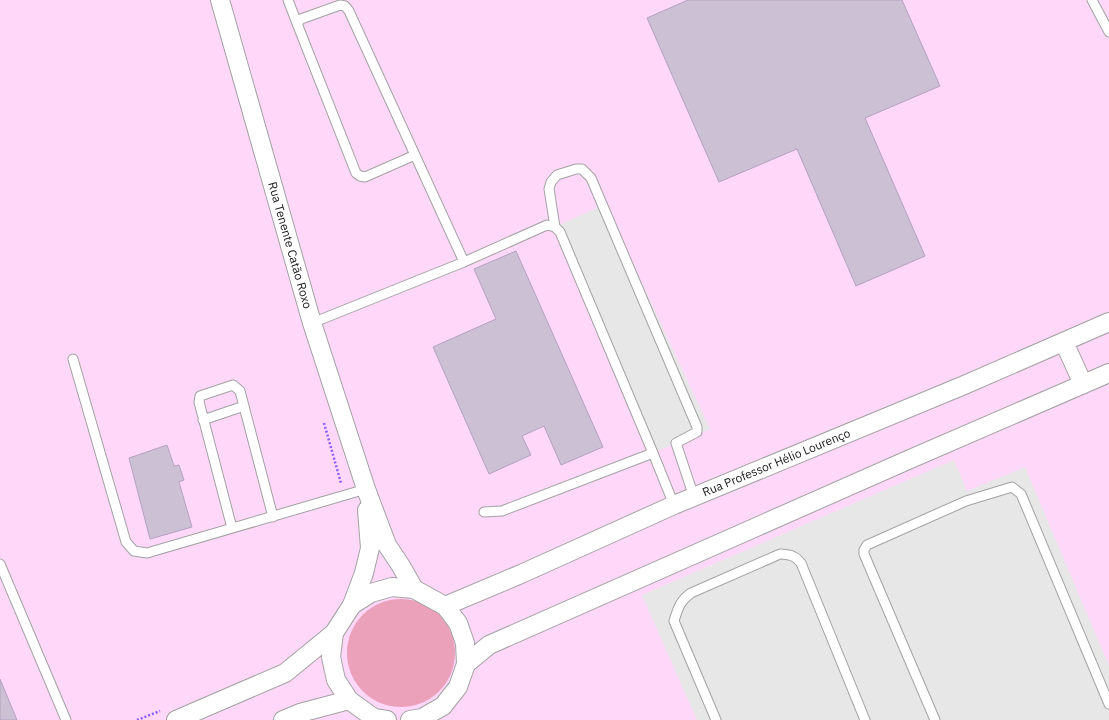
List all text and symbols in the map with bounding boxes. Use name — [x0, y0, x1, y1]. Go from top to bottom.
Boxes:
street label: Rua Tenente Catão Roxo — [265, 180, 316, 311]
street label: Rua Professor Hélio Lourenço — [700, 425, 853, 500]

